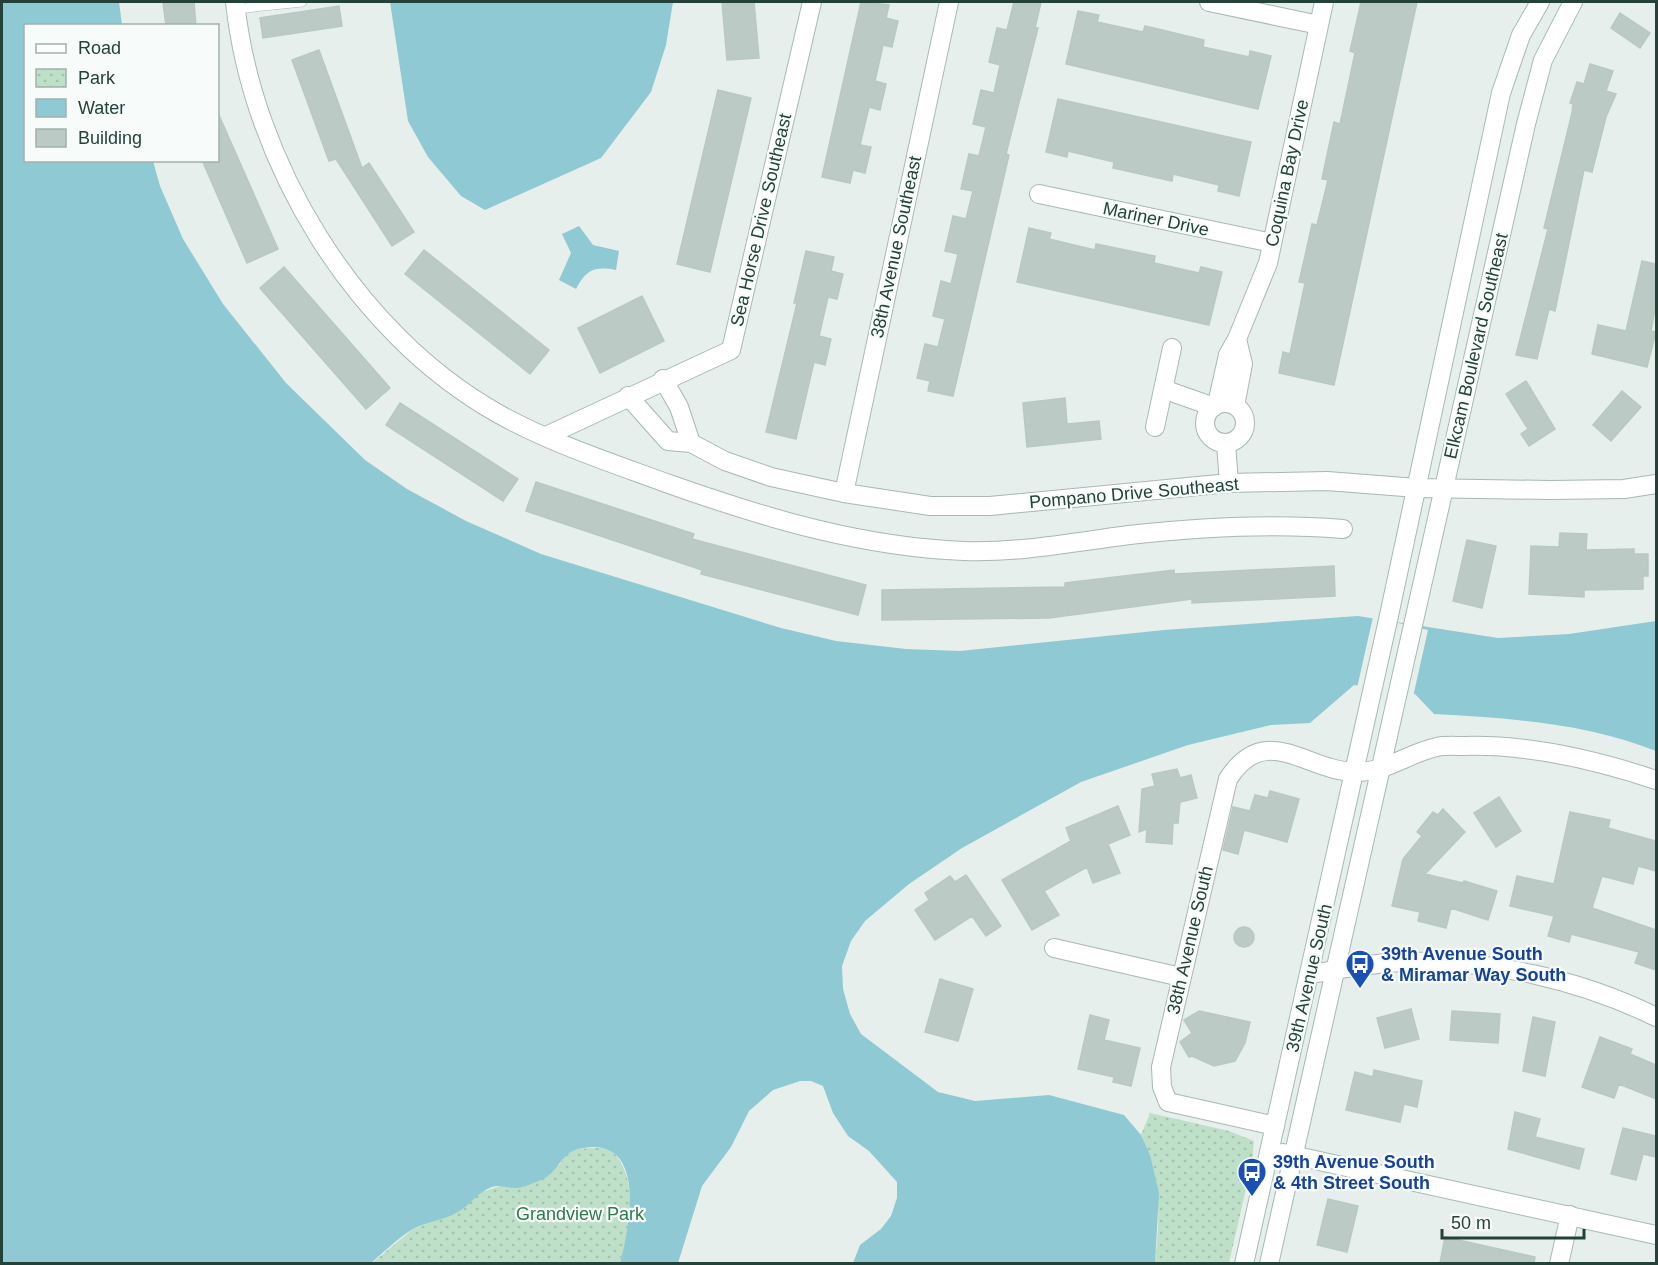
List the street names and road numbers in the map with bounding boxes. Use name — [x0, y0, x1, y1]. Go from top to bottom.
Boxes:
street label: Coquina Bay Drive — [1262, 98, 1312, 248]
street label: Sea Horse Drive Southeast — [727, 111, 795, 329]
street label: 38th Avenue Southeast — [867, 154, 925, 340]
street label: Mariner Drive — [1101, 198, 1211, 240]
street label: Elkcam Boulevard Southeast — [1440, 231, 1512, 461]
street label: Pompano Drive Southeast — [1028, 474, 1240, 512]
street label: 38th Avenue South — [1163, 864, 1217, 1016]
street label: 39th Avenue South — [1282, 902, 1336, 1054]

